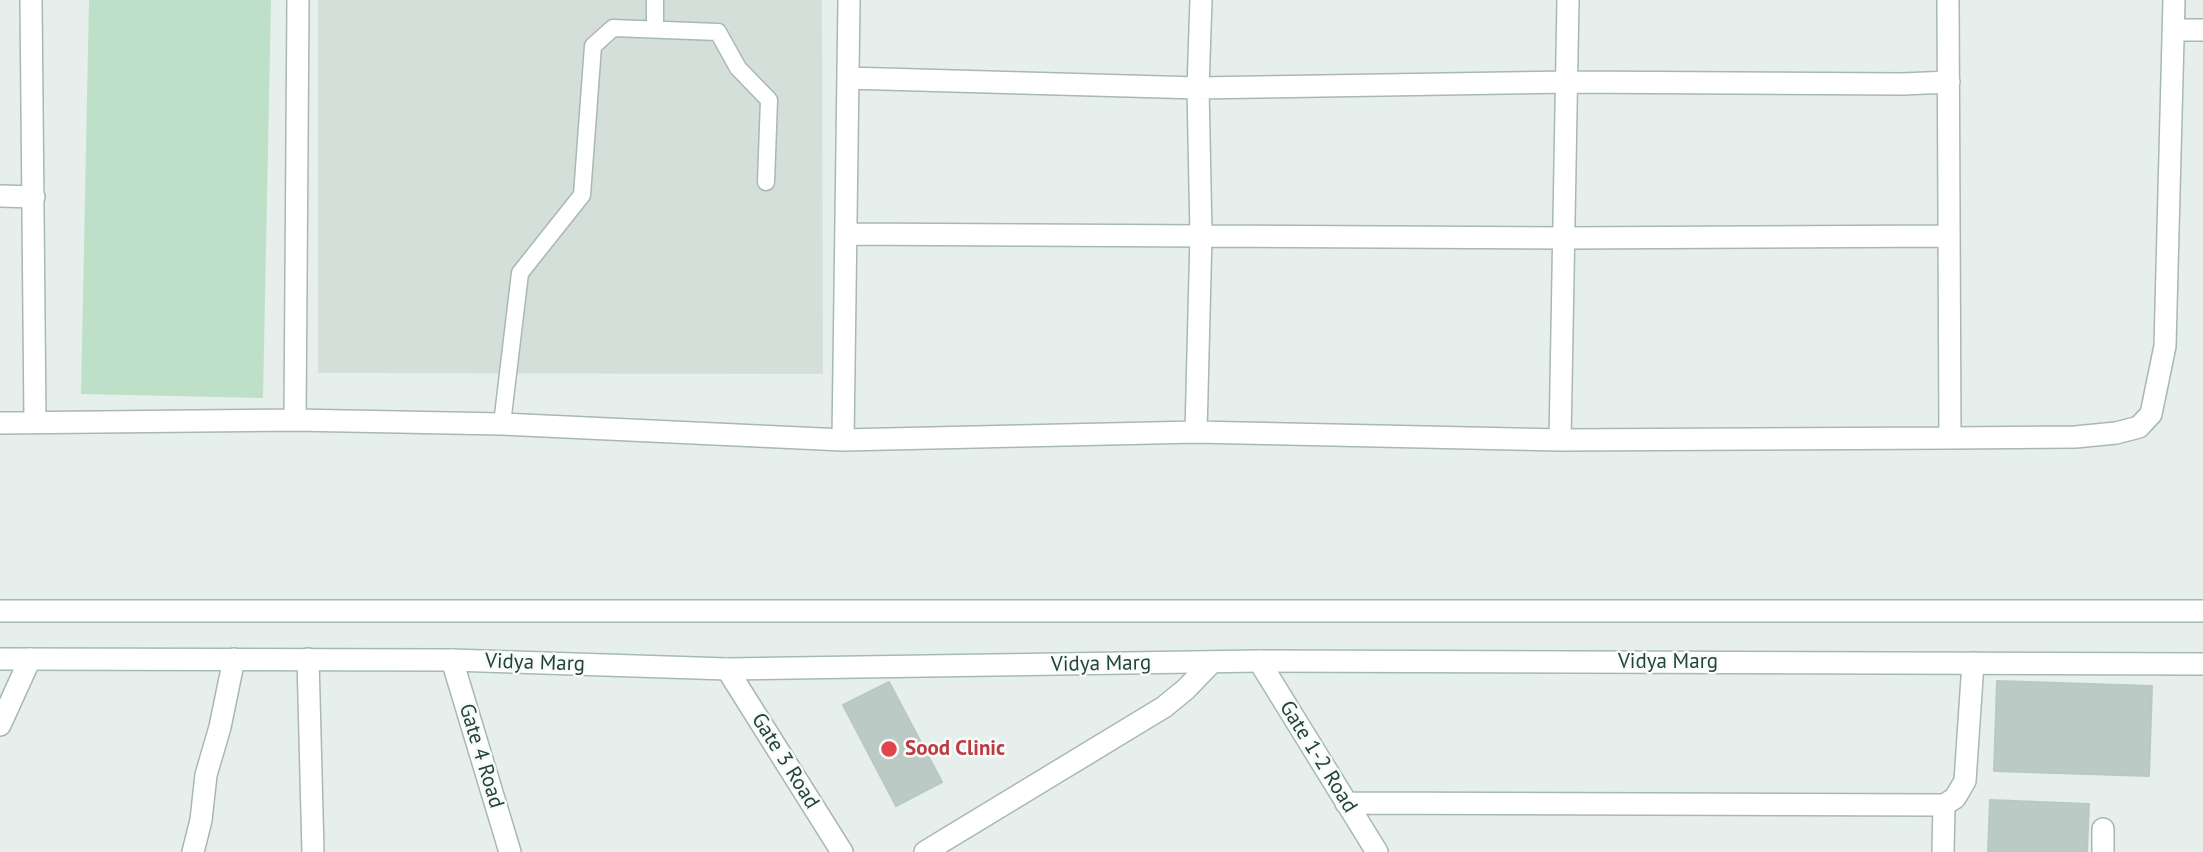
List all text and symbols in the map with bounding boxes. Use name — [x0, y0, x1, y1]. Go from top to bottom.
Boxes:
street label: Vidya Marg — [485, 649, 585, 677]
street label: Vidya Marg — [1618, 649, 1718, 675]
street label: Vidya Marg — [1051, 651, 1151, 677]
street label: Gate 1-2 Road — [1274, 696, 1362, 818]
street label: Gate 4 Road — [453, 701, 509, 811]
street label: Gate 3 Road — [746, 709, 824, 813]
place label: Sood Clinic — [905, 736, 1005, 762]
marker: Sood Clinic — [879, 739, 899, 759]

